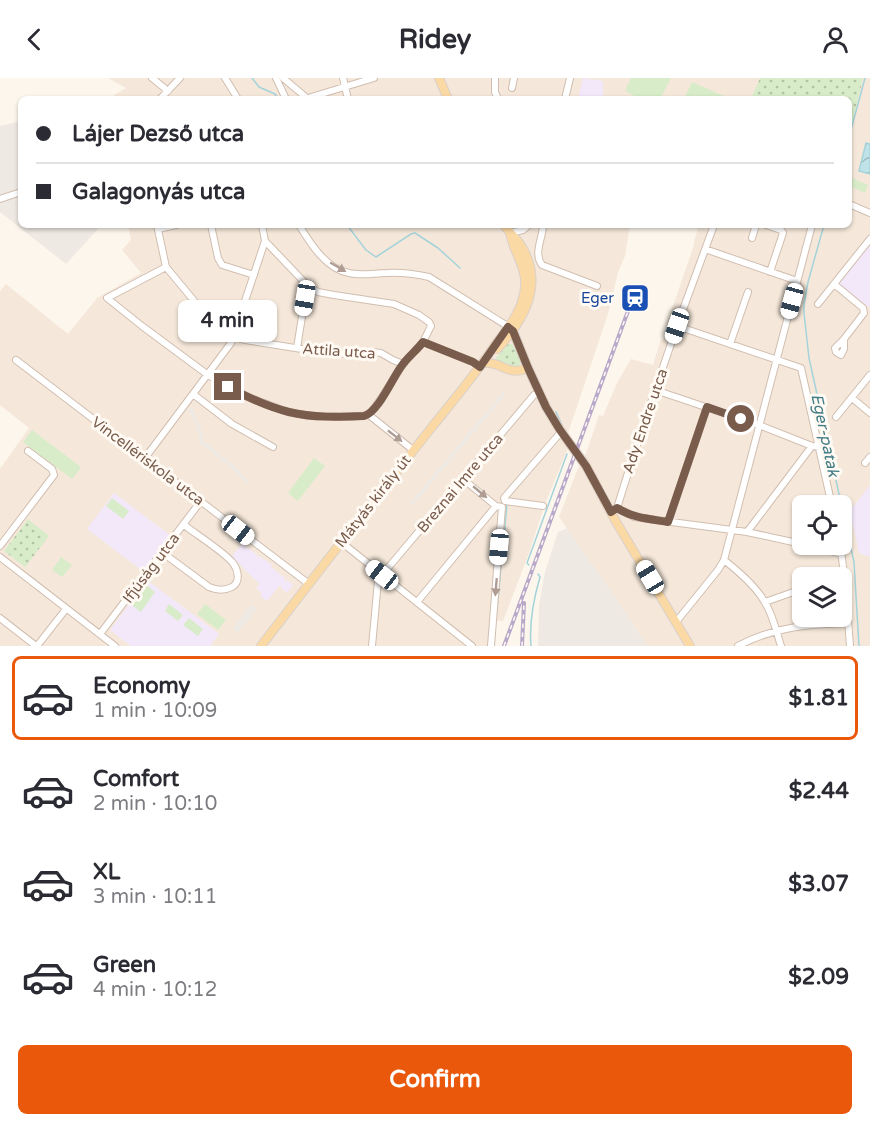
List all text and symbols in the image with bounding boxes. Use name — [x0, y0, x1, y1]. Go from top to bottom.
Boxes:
icon: back — [18, 23, 51, 56]
text: Ridey — [399, 23, 471, 56]
icon: person — [819, 23, 852, 56]
text: Lájer Dezső utca — [72, 121, 244, 147]
text: Galagonyás utca — [72, 179, 245, 205]
one-way arrow — [330, 262, 346, 273]
car — [293, 279, 317, 317]
car — [779, 281, 805, 321]
station icon: Eger — [619, 282, 651, 314]
place label: Eger — [581, 289, 614, 307]
callout: 4 min — [178, 300, 278, 342]
car — [663, 306, 691, 346]
text: 4 min — [201, 309, 254, 333]
street label: Attila utca — [302, 339, 376, 363]
street label: Ady Endre utca — [619, 366, 671, 476]
route end — [214, 373, 241, 400]
water label: Eger-patak — [806, 392, 844, 480]
route start — [727, 405, 754, 432]
street label: Vincellériskola utca — [88, 413, 208, 509]
one-way arrow — [387, 429, 403, 442]
street label: Breznai Imre utca — [413, 430, 507, 536]
street label: Mátyás király út — [331, 451, 415, 551]
one-way arrow — [472, 486, 488, 499]
map controls — [792, 495, 852, 627]
button: locate — [792, 495, 852, 555]
car — [218, 512, 258, 548]
car — [488, 528, 510, 566]
street label: Ifjúság utca — [119, 529, 183, 607]
car — [362, 557, 402, 593]
car — [633, 557, 667, 597]
button: layers — [792, 567, 852, 627]
one-way arrow — [491, 577, 501, 596]
icon: car — [21, 671, 75, 725]
text: Economy — [93, 673, 190, 699]
text: $1.81 — [788, 685, 849, 711]
text: 1 min · 10:09 — [93, 699, 217, 723]
icon: car — [21, 764, 75, 818]
text: Comfort — [93, 766, 179, 792]
text: $2.44 — [789, 778, 849, 804]
text: 2 min · 10:10 — [93, 792, 217, 816]
icon: car — [21, 857, 75, 911]
text: XL — [93, 859, 120, 885]
text: $3.07 — [788, 871, 849, 897]
text: 3 min · 10:11 — [93, 885, 217, 909]
icon: car — [21, 950, 75, 1004]
text: Green — [93, 952, 156, 978]
text: $2.09 — [788, 964, 849, 990]
text: 4 min · 10:12 — [93, 978, 217, 1002]
button: Confirm — [18, 1045, 852, 1114]

